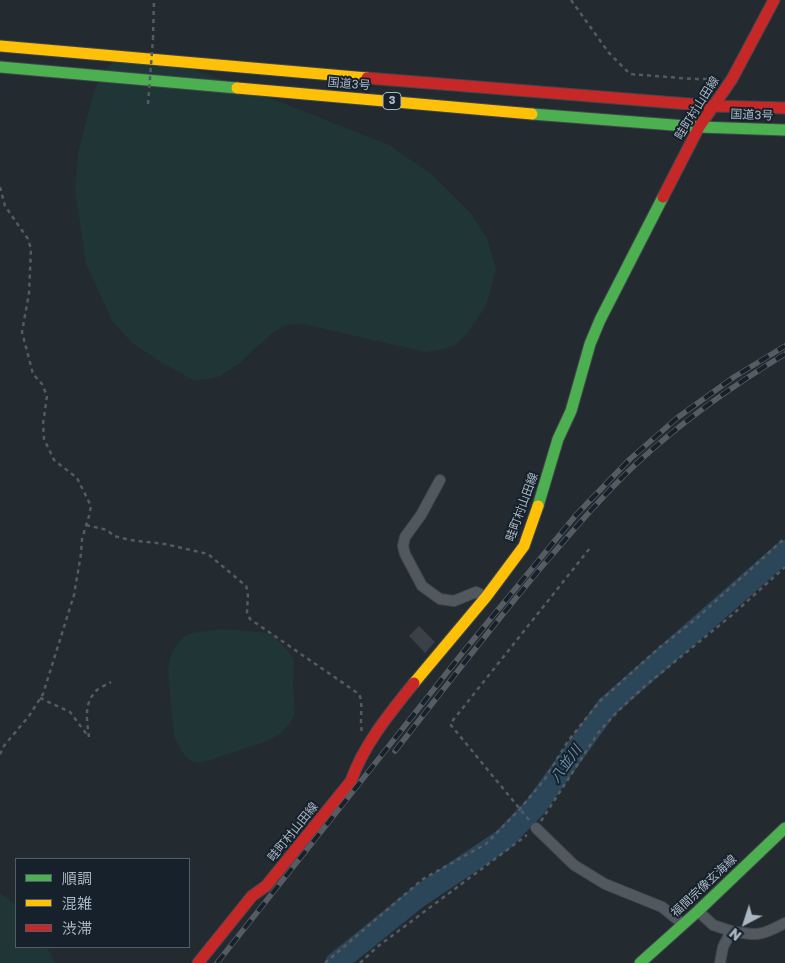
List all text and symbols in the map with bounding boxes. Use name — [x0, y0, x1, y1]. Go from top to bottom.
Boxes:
street label: 畦町村山田線 — [672, 74, 722, 142]
street label: 国道3号 — [327, 75, 371, 93]
road number: 3 — [383, 92, 401, 110]
street label: 国道3号 — [730, 107, 774, 123]
street label: 畦町村山田線 — [503, 471, 541, 543]
water label: 八並川 — [547, 742, 585, 786]
street label: 畦町村山田線 — [265, 799, 321, 865]
street label: 福間宗像玄海線 — [668, 852, 740, 920]
legend — [15, 858, 190, 948]
text: 順調 — [62, 869, 92, 887]
text: 混雑 — [62, 894, 92, 912]
north arrow — [720, 898, 770, 948]
text: 渋滞 — [62, 919, 92, 937]
text: N — [726, 925, 745, 945]

